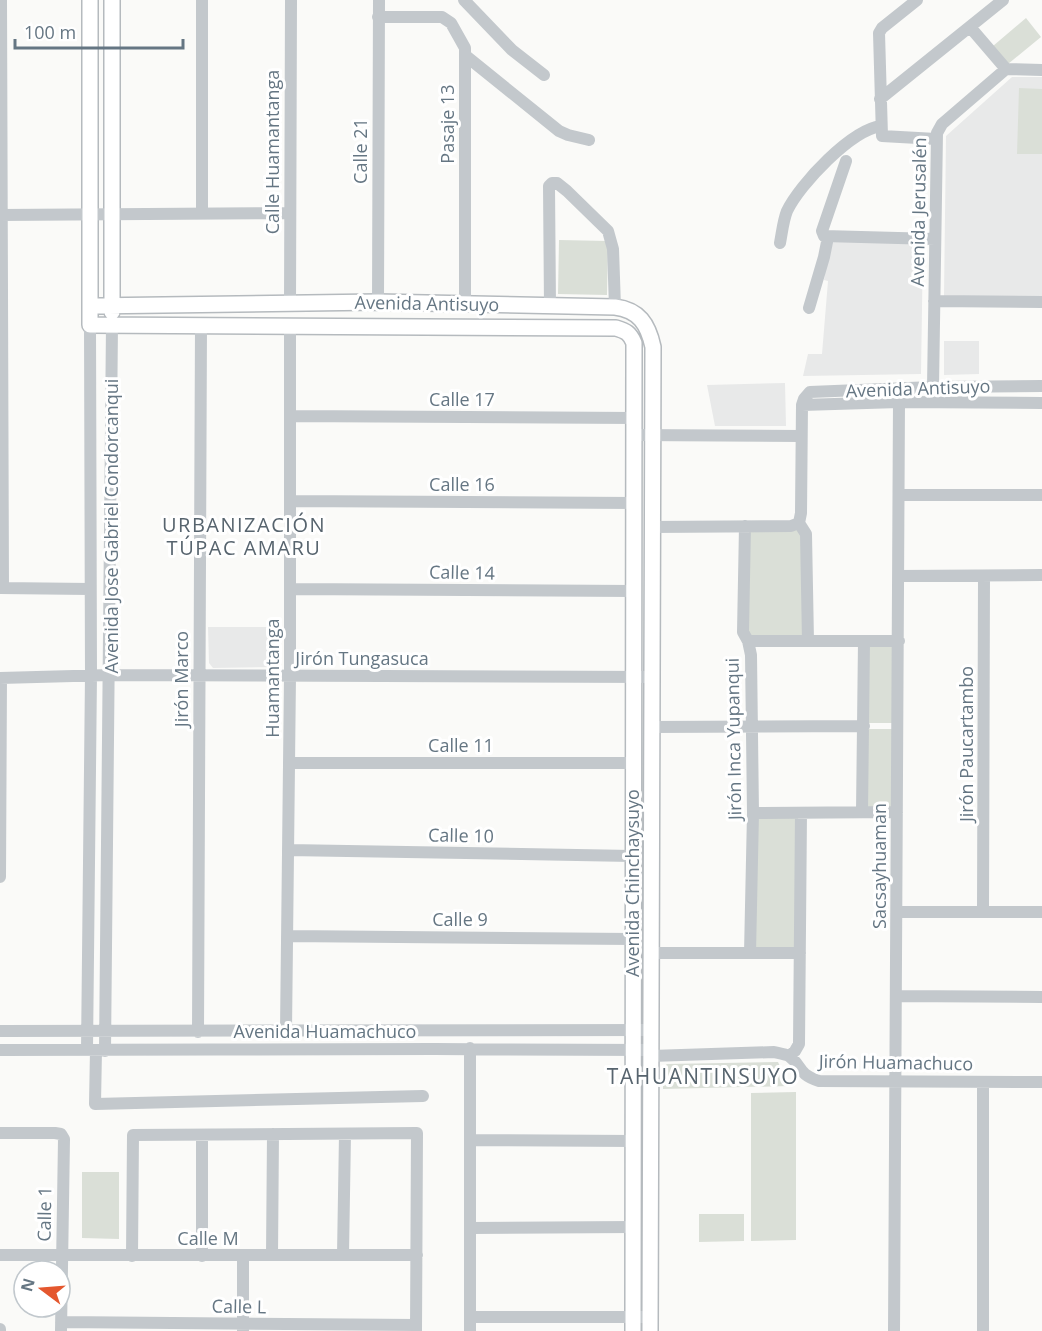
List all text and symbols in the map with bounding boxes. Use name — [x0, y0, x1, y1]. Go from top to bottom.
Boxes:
scale bar — [15, 12, 183, 50]
text: 100 m — [24, 20, 76, 44]
street label: Calle Huamantanga — [260, 70, 284, 234]
street label: Pasaje 13 — [435, 84, 459, 164]
street label: Calle 21 — [348, 118, 372, 184]
street label: Avenida Jerusalén — [905, 137, 931, 287]
street label: Avenida Antisuyo — [354, 290, 500, 316]
street label: Avenida Antisuyo — [845, 373, 991, 403]
street label: Avenida Jose Gabriel Condorcanqui — [99, 379, 123, 673]
street label: Calle 17 — [429, 387, 495, 411]
street label: Calle 16 — [429, 472, 495, 496]
district label: URBANIZACIÓN TÚPAC AMARU — [162, 511, 326, 561]
street label: Calle 14 — [429, 559, 495, 585]
street label: Huamantanga — [260, 618, 284, 738]
street label: Jirón Marco — [169, 631, 193, 729]
street label: Jirón Tungasuca — [293, 646, 429, 670]
street label: Jirón Inca Yupanqui — [720, 658, 746, 822]
street label: Jirón Paucartambo — [954, 666, 978, 824]
street label: Calle 11 — [428, 733, 494, 757]
street label: Avenida Chinchaysuyo — [620, 789, 644, 977]
street label: Sacsayhuaman — [867, 803, 891, 929]
street label: Calle 10 — [428, 822, 494, 848]
street label: Calle 9 — [432, 907, 488, 931]
street label: Avenida Huamachuco — [234, 1019, 416, 1043]
street label: Jirón Huamachuco — [817, 1049, 973, 1075]
district label: TAHUANTINSUYO — [607, 1062, 799, 1090]
street label: Calle 1 — [32, 1186, 56, 1242]
street label: Calle M — [177, 1226, 239, 1250]
north arrow — [12, 1259, 72, 1319]
text: N — [15, 1276, 40, 1294]
street label: Calle L — [211, 1294, 267, 1318]

